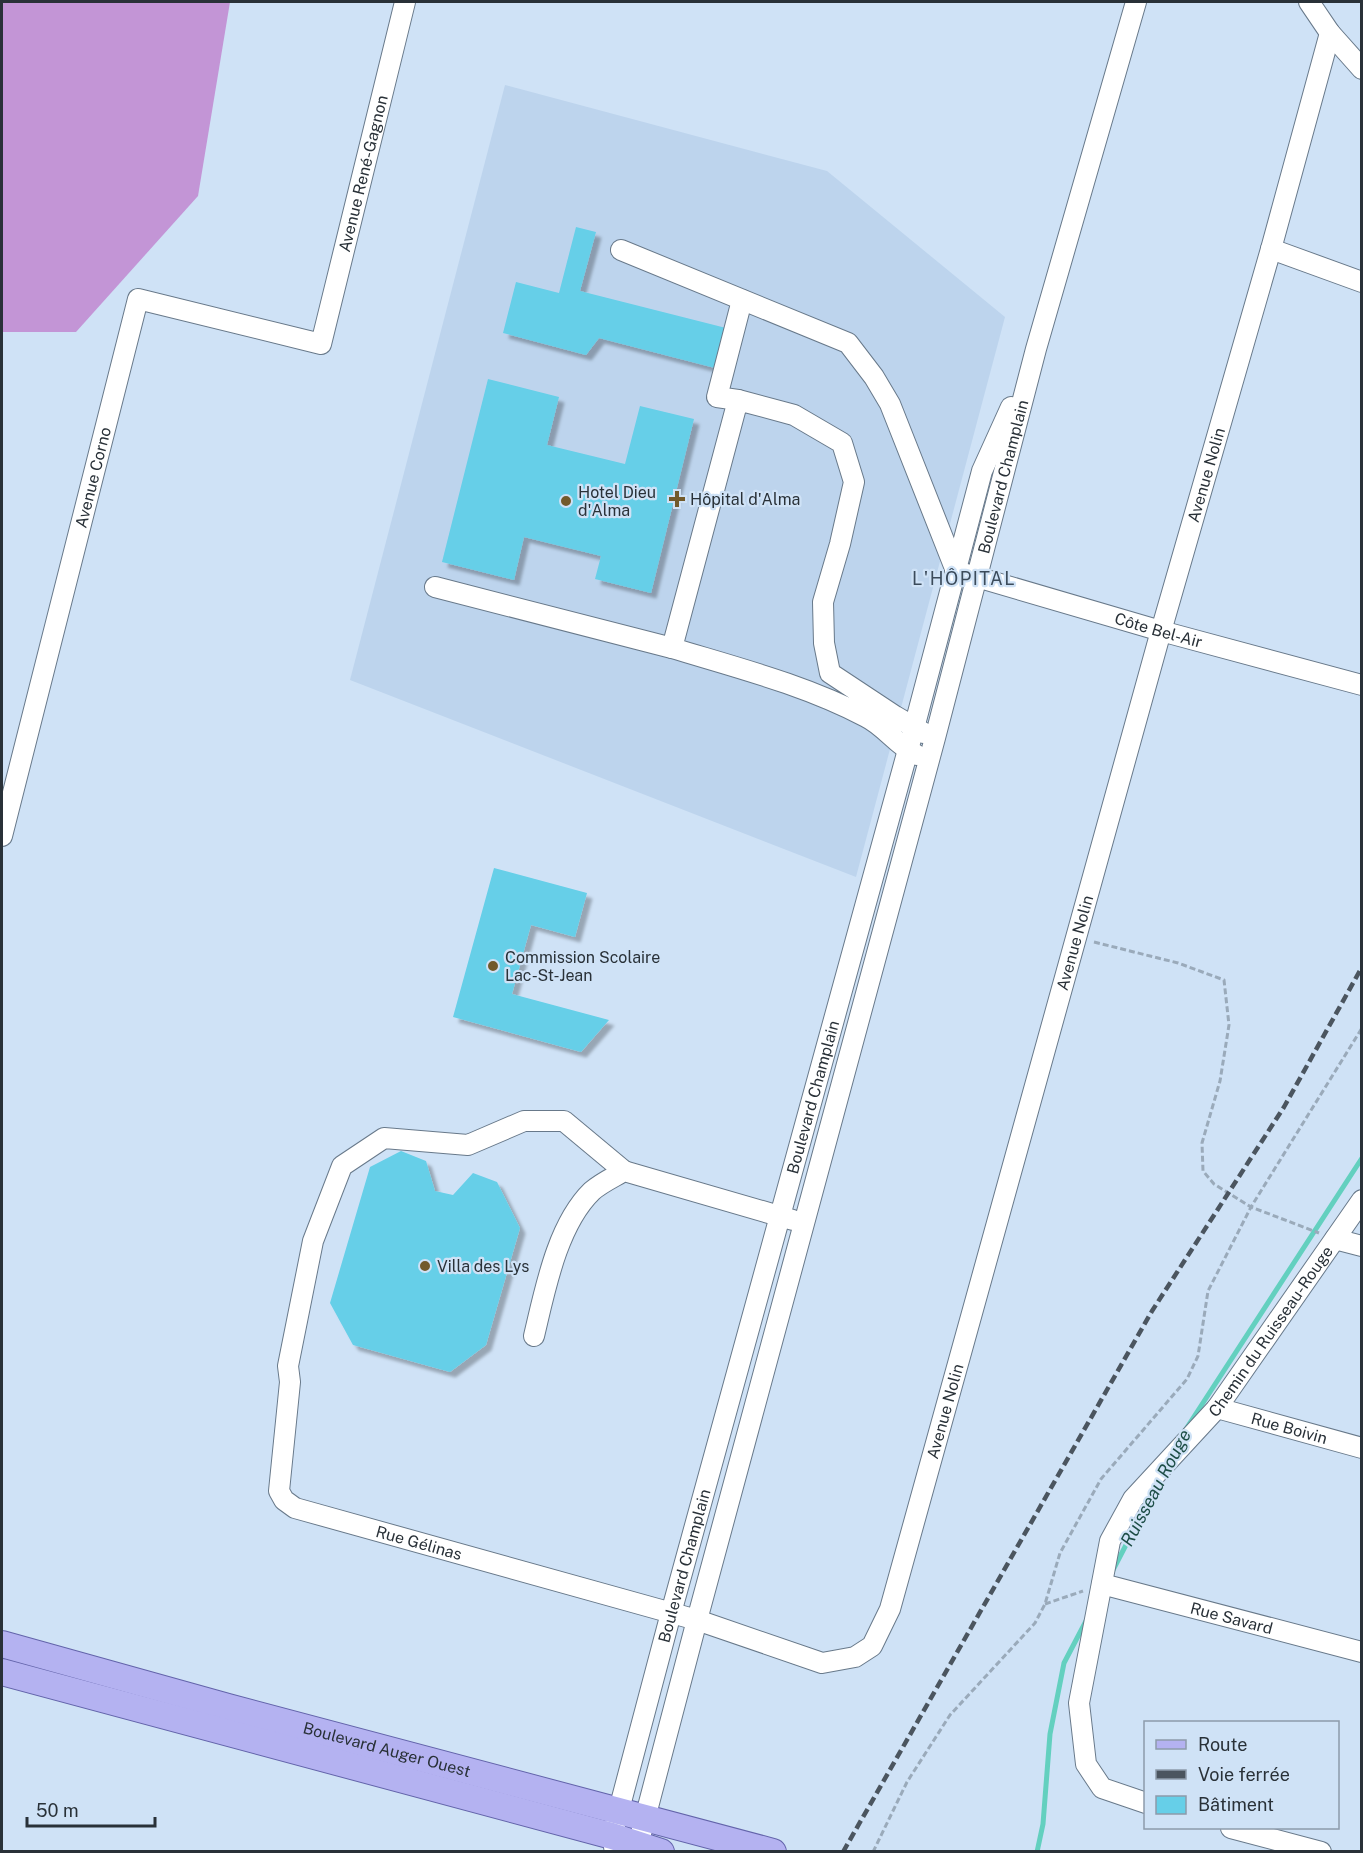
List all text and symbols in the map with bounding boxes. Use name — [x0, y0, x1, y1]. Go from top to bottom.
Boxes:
street label: Avenue René-Gagnon — [335, 93, 392, 254]
street label: Boulevard Champlain — [974, 398, 1032, 556]
street label: Avenue Corno — [71, 425, 115, 530]
street label: Avenue Nolin — [1184, 425, 1229, 525]
place label: Hotel Dieu d'Alma — [578, 483, 656, 520]
marker: Hôpital d'Alma — [668, 490, 686, 508]
place label: Hôpital d'Alma — [690, 490, 800, 509]
marker: Hotel Dieu d'Alma — [559, 494, 573, 508]
district label: L'HÔPITAL — [912, 568, 1016, 589]
street label: Côte Bel-Air — [1112, 609, 1204, 652]
street label: Avenue Nolin — [1053, 893, 1097, 993]
place label: Commission Scolaire Lac-St-Jean — [505, 948, 660, 985]
marker: Commission Scolaire Lac-St-Jean — [486, 959, 500, 973]
street label: Boulevard Champlain — [783, 1018, 843, 1176]
street label: Chemin du Ruisseau-Rouge — [1205, 1242, 1337, 1421]
place label: Villa des Lys — [437, 1257, 529, 1276]
marker: Villa des Lys — [418, 1259, 432, 1273]
street label: Avenue Nolin — [923, 1362, 968, 1461]
street label: Rue Boivin — [1249, 1409, 1329, 1448]
water label: Ruisseau Rouge — [1116, 1426, 1195, 1550]
street label: Boulevard Champlain — [655, 1487, 715, 1645]
street label: Rue Gélinas — [374, 1522, 464, 1564]
street label: Rue Savard — [1188, 1599, 1275, 1638]
street label: Boulevard Auger Ouest — [301, 1718, 473, 1781]
legend — [1144, 1721, 1339, 1829]
text: Route — [1198, 1734, 1247, 1755]
text: Voie ferrée — [1198, 1764, 1290, 1785]
scale bar — [27, 1790, 154, 1828]
text: Bâtiment — [1198, 1794, 1274, 1815]
text: 50 m — [36, 1800, 79, 1821]

